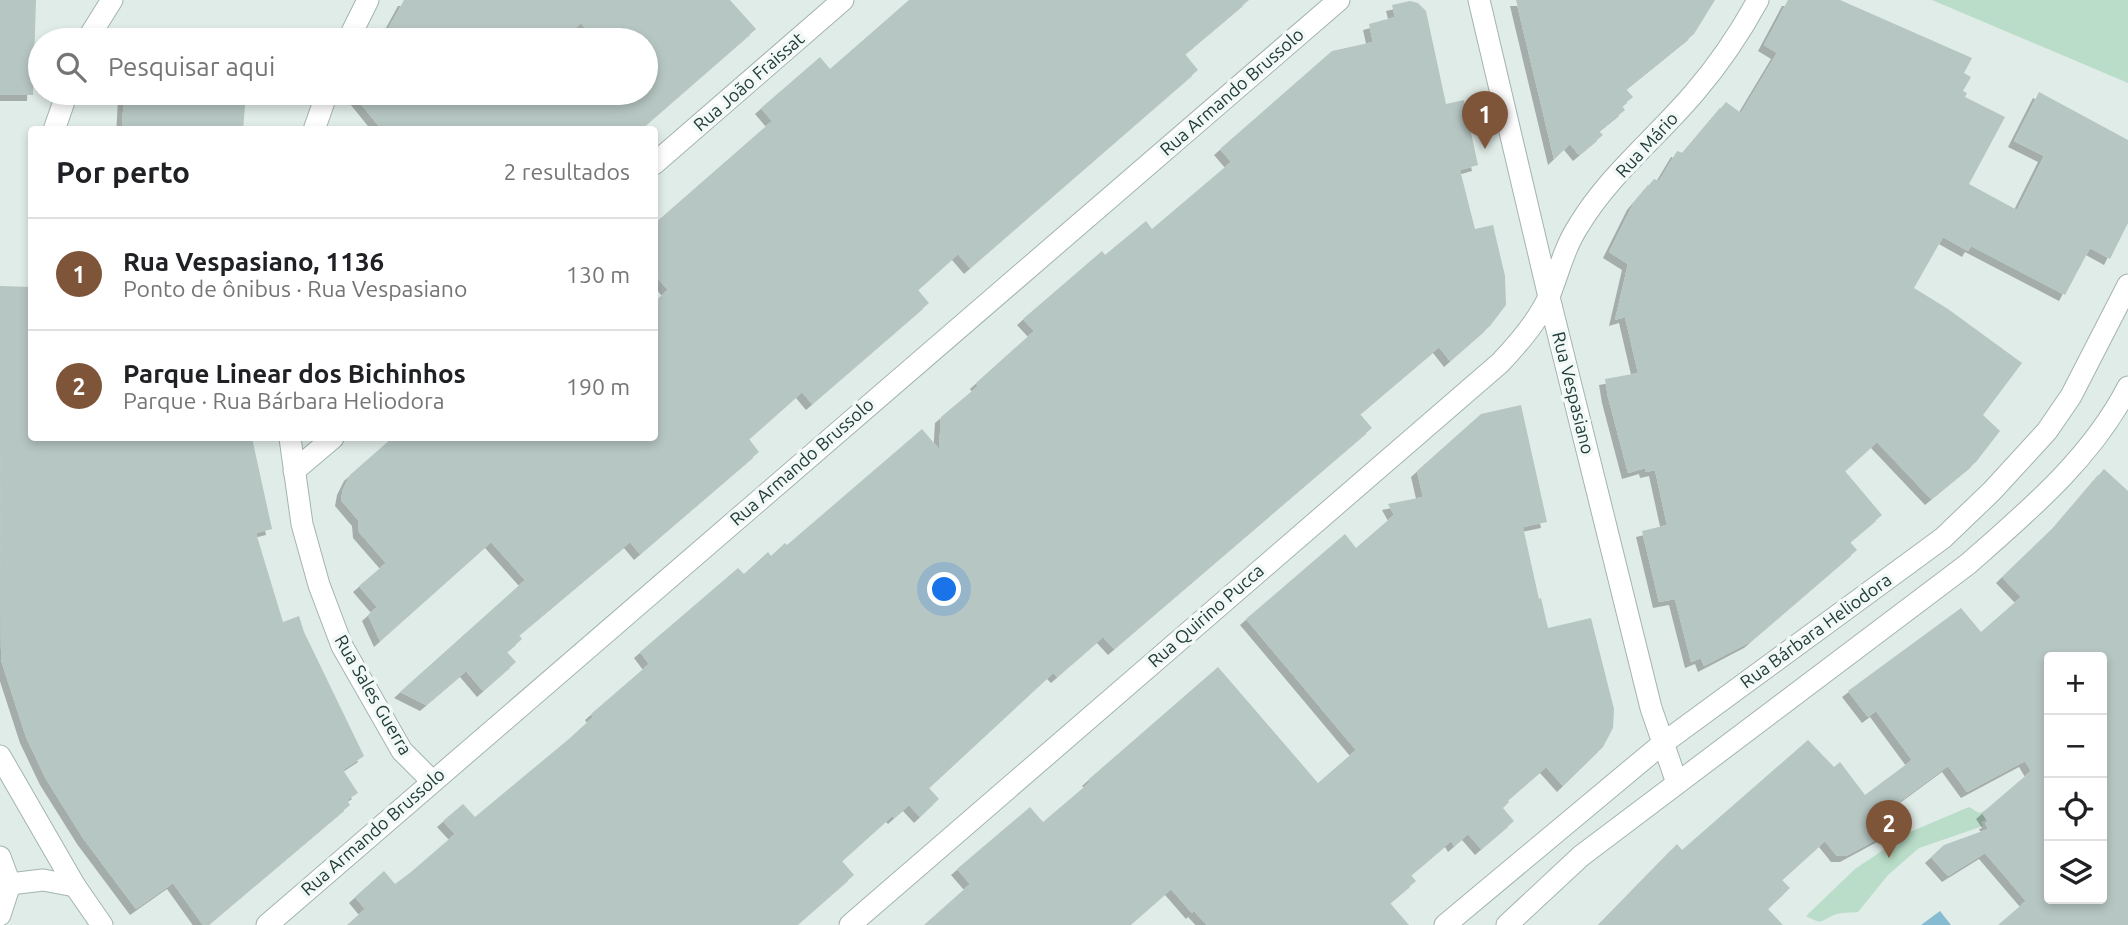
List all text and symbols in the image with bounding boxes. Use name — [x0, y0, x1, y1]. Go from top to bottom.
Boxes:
street label: Rua Armando Brussolo — [1156, 23, 1307, 159]
search box — [28, 28, 658, 105]
street label: Rua João Fraissat — [689, 28, 808, 135]
icon: search — [52, 48, 90, 86]
text: Pesquisar aqui — [108, 52, 275, 81]
pin: 1 — [1462, 91, 1508, 149]
street label: Rua Mário — [1611, 108, 1681, 181]
text: Por perto — [56, 155, 190, 189]
text: 2 resultados — [504, 159, 630, 184]
text: Rua Vespasiano, 1136 — [123, 247, 384, 276]
text: 1 — [73, 262, 85, 287]
text: 130 m — [566, 262, 630, 287]
text: Ponto de ônibus · Rua Vespasiano — [123, 276, 467, 301]
street label: Rua Vespasiano — [1549, 329, 1599, 456]
text: Parque Linear dos Bichinhos — [123, 359, 466, 388]
text: 2 — [73, 374, 85, 399]
text: 190 m — [566, 374, 630, 399]
text: Parque · Rua Bárbara Heliodora — [123, 388, 445, 413]
street label: Rua Armando Brussolo — [726, 393, 877, 529]
street label: Rua Quirino Pucca — [1143, 560, 1268, 672]
street label: Rua Bárbara Heliodora — [1736, 569, 1895, 692]
your location — [927, 572, 961, 606]
street label: Rua Sales Guerra — [331, 631, 416, 758]
map controls — [2044, 652, 2107, 904]
button: + — [2044, 652, 2107, 715]
button: − — [2044, 715, 2107, 778]
street label: Rua Armando Brussolo — [297, 763, 448, 899]
button: locate — [2044, 778, 2107, 841]
pin: 2 — [1866, 800, 1912, 858]
button: layers — [2044, 841, 2107, 904]

